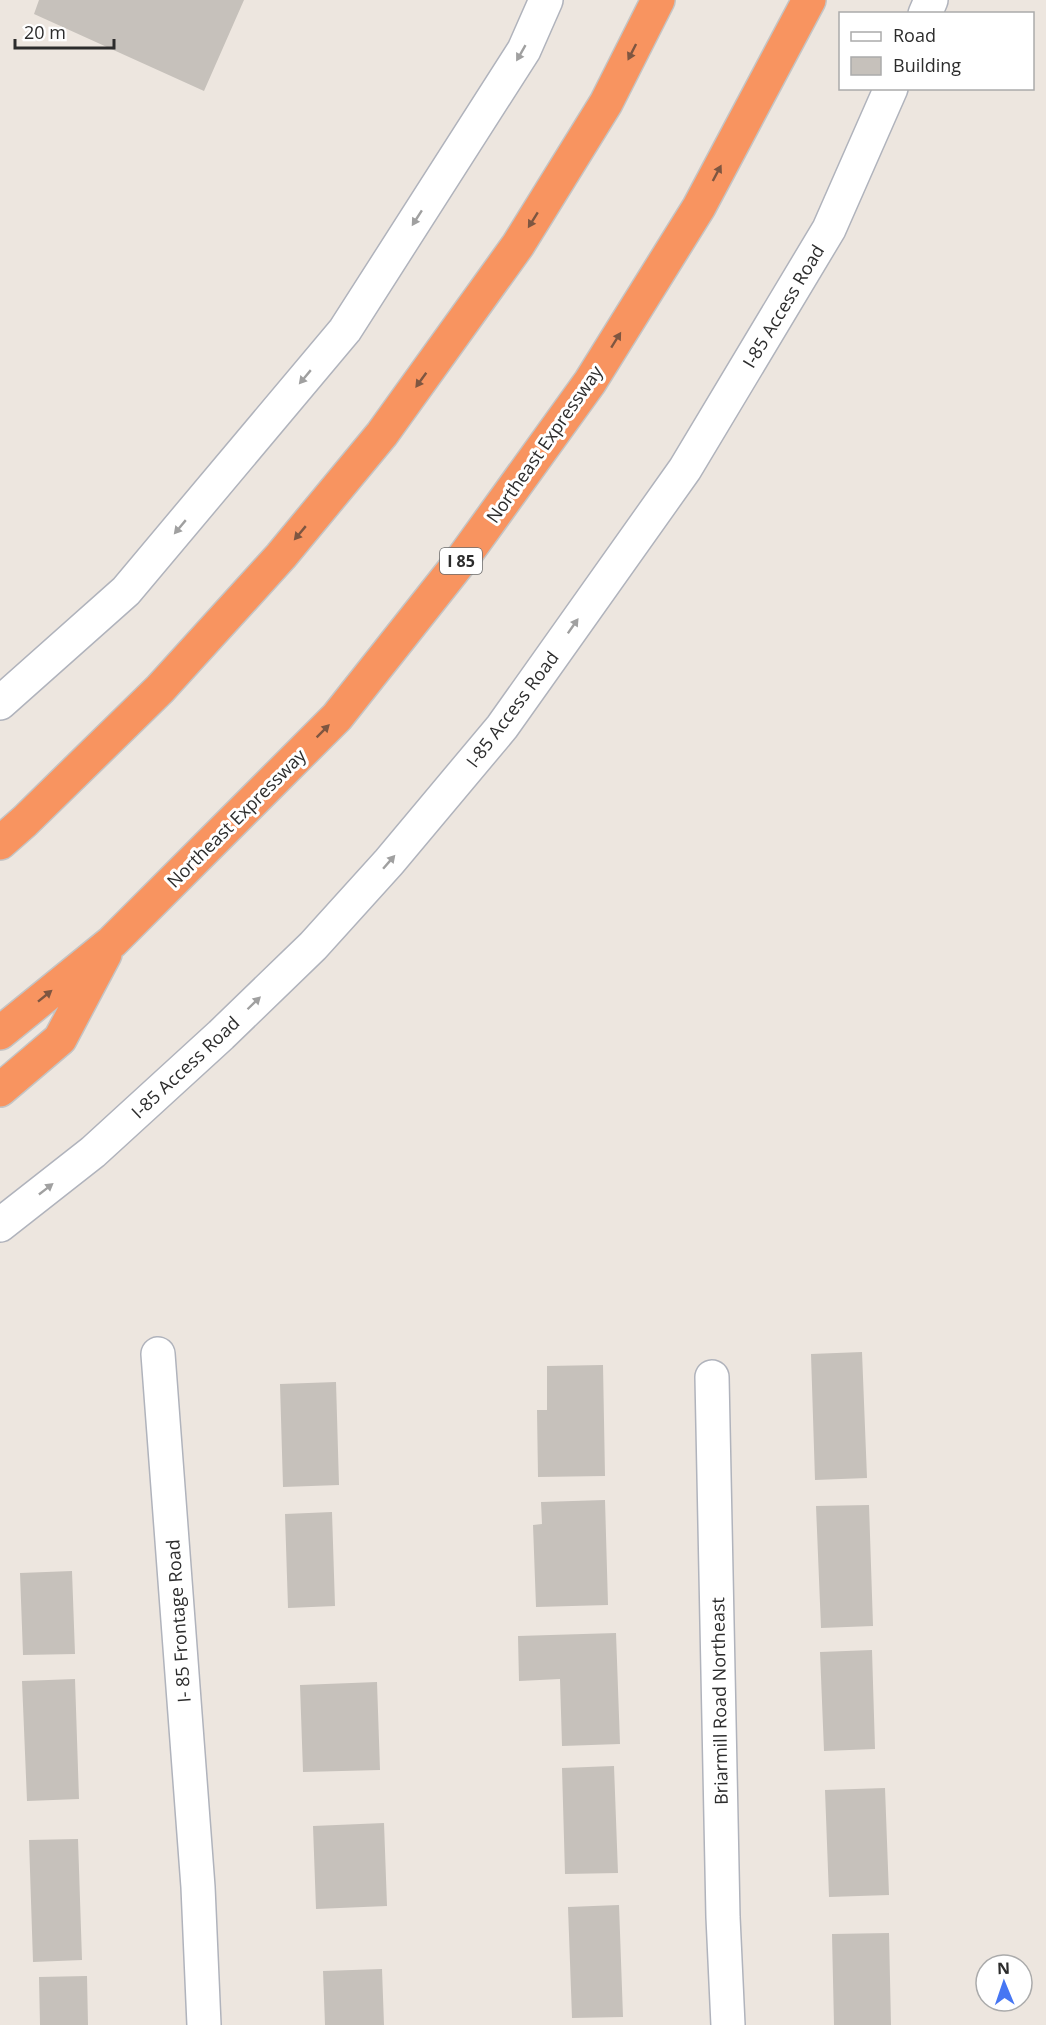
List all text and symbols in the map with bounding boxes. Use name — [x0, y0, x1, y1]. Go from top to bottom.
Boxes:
scale bar — [15, 12, 114, 50]
legend — [839, 12, 1034, 90]
text: 20 m — [24, 20, 66, 44]
text: Road — [893, 23, 936, 47]
one-way arrow — [627, 44, 636, 61]
one-way arrow — [516, 45, 526, 62]
text: Building — [893, 53, 961, 77]
one-way arrow — [712, 165, 722, 182]
one-way arrow — [411, 210, 422, 226]
one-way arrow — [528, 212, 539, 229]
street label: I-85 Access Road — [737, 240, 829, 372]
one-way arrow — [610, 332, 621, 348]
street label: Northeast Expressway — [481, 360, 608, 527]
one-way arrow — [299, 369, 312, 385]
one-way arrow — [415, 371, 427, 387]
one-way arrow — [174, 519, 187, 534]
one-way arrow — [294, 525, 307, 541]
road number: I 85 — [440, 548, 482, 574]
one-way arrow — [567, 619, 579, 635]
street label: I-85 Access Road — [460, 646, 564, 772]
one-way arrow — [316, 724, 330, 739]
street label: Northeast Expressway — [161, 743, 311, 893]
one-way arrow — [382, 855, 396, 870]
one-way arrow — [37, 990, 52, 1003]
one-way arrow — [246, 997, 260, 1011]
street label: I-85 Access Road — [126, 1011, 244, 1123]
one-way arrow — [38, 1183, 54, 1196]
street label: I- 85 Frontage Road — [160, 1539, 196, 1703]
street label: Briarmill Road Northeast — [705, 1597, 733, 1805]
north arrow — [974, 1953, 1034, 2013]
text: N — [997, 1957, 1010, 1979]

